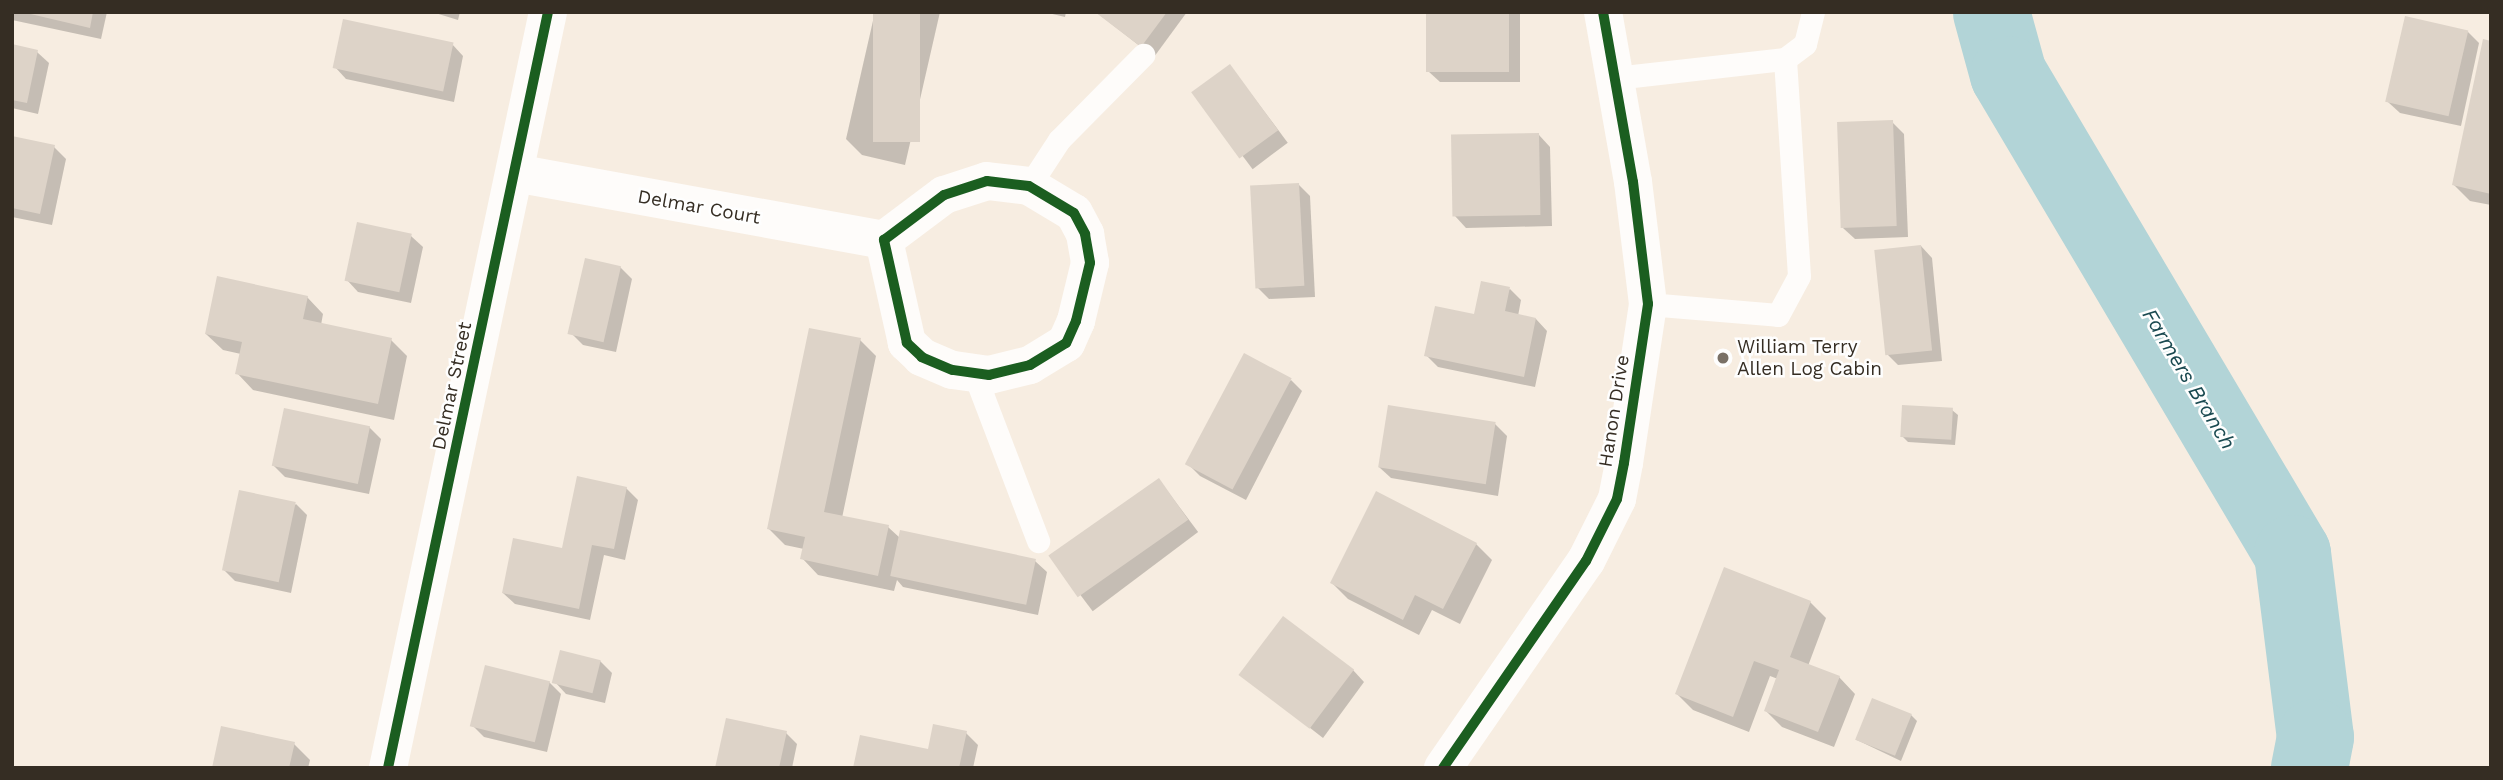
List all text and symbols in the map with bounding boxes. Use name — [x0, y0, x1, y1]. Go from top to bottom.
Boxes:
street label: Delmar Court — [636, 185, 762, 229]
water label: Farmers Branch — [2137, 304, 2241, 454]
street label: Delmar Street — [427, 320, 477, 452]
place label: William Terry Allen Log Cabin — [1737, 336, 1882, 380]
marker: William Terry Allen Log Cabin — [1715, 350, 1731, 366]
street label: Hanon Drive — [1594, 353, 1634, 469]

